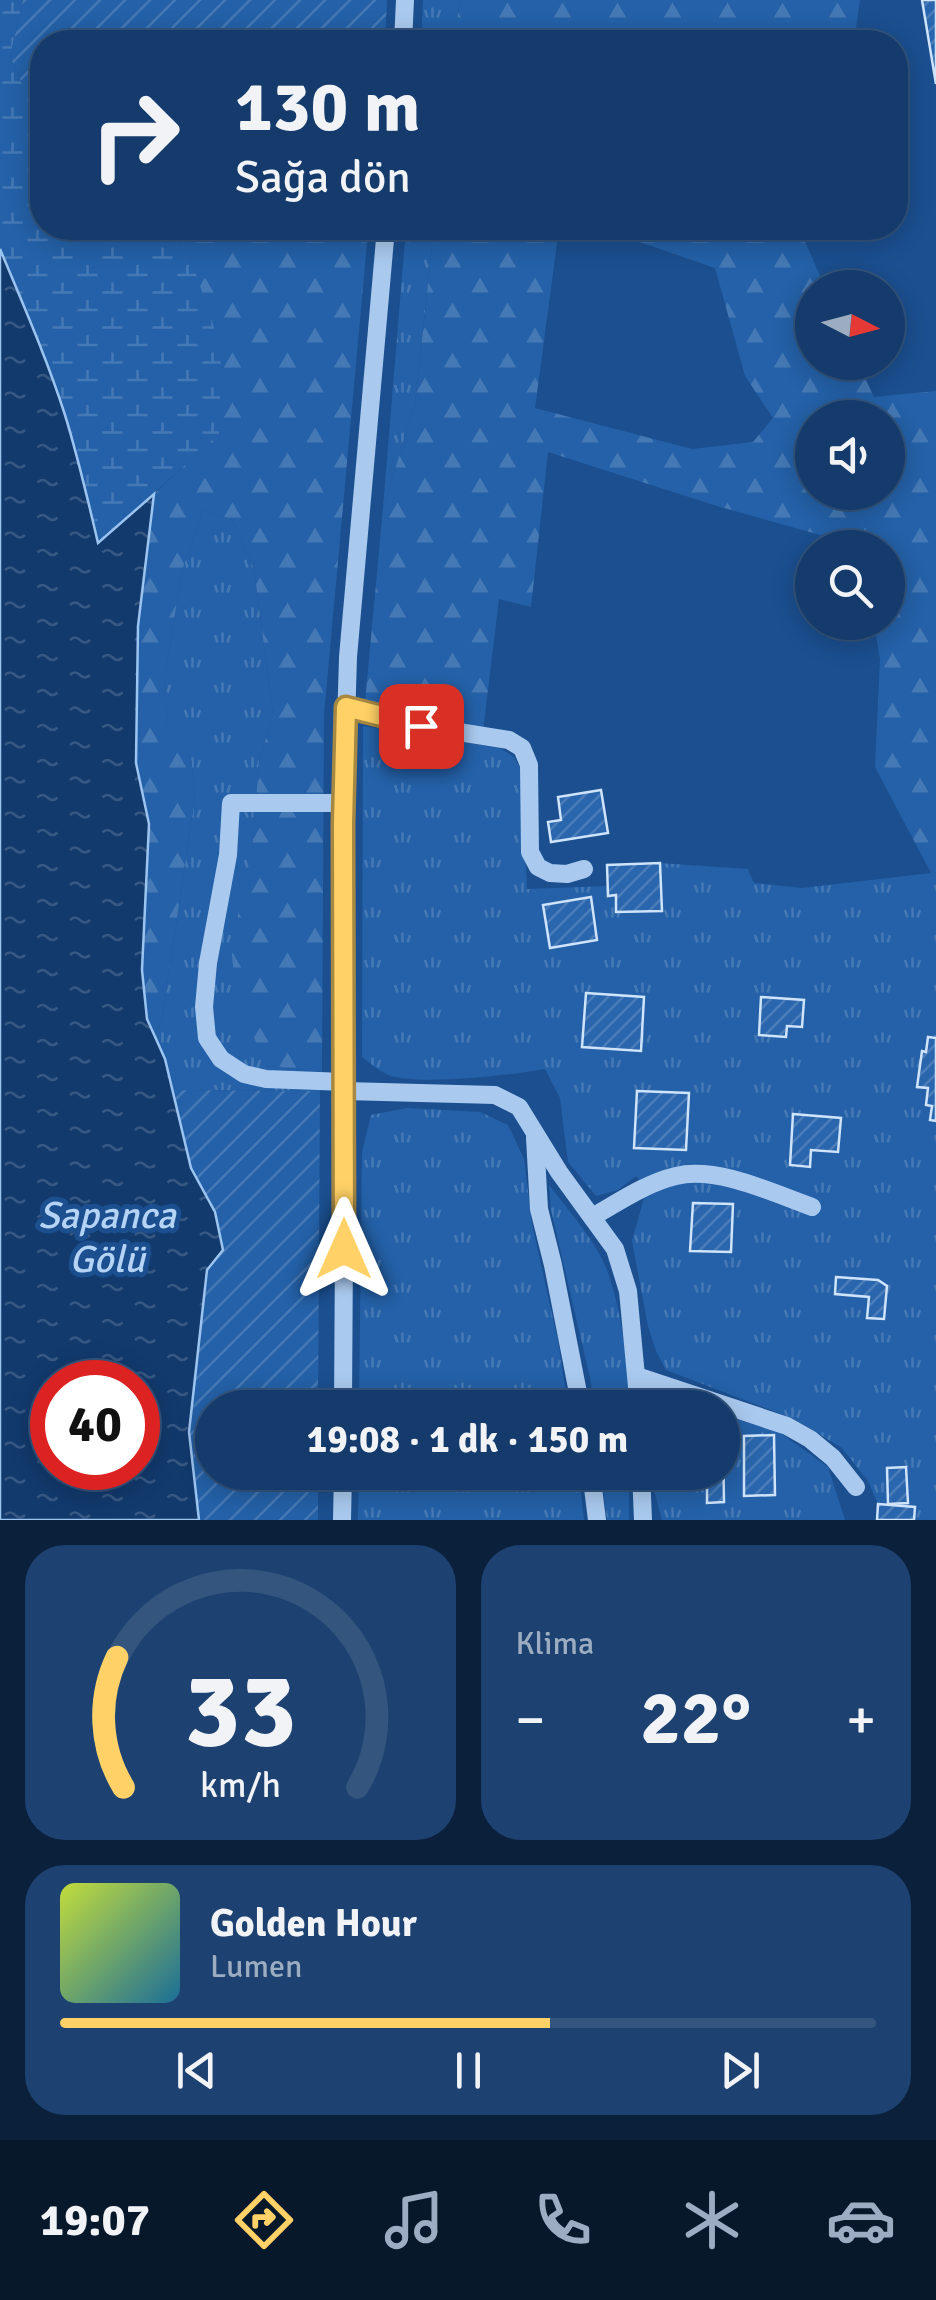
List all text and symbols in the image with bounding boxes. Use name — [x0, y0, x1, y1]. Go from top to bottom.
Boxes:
text: 130 m — [235, 64, 420, 150]
icon: right — [70, 70, 200, 200]
text: Sağa dön — [235, 150, 411, 205]
north arrow — [795, 270, 905, 380]
map controls — [795, 270, 905, 640]
button: sound — [795, 400, 905, 510]
button: search — [795, 530, 905, 640]
pin — [379, 684, 464, 769]
icon: arrive — [394, 699, 449, 754]
water label: Sapanca Gölü — [38, 1192, 178, 1283]
position arrow — [292, 1197, 396, 1301]
speed limit sign: 40 — [30, 1360, 160, 1490]
text: 19:08 · 1 dk · 150 m — [307, 1416, 628, 1463]
text: Klima — [516, 1624, 594, 1663]
text: 33 — [184, 1647, 296, 1775]
text: 22° — [640, 1672, 751, 1765]
text: − — [516, 1686, 545, 1754]
text: + — [846, 1686, 876, 1754]
text: km/h — [200, 1763, 281, 1807]
text: Golden Hour — [210, 1900, 417, 1947]
text: Lumen — [210, 1947, 302, 1986]
icon: previous — [169, 2043, 224, 2098]
icon: pause — [441, 2043, 496, 2098]
icon: next — [713, 2043, 768, 2098]
icon: directions — [229, 2185, 299, 2255]
icon: music — [379, 2185, 449, 2255]
icon: phone — [528, 2185, 598, 2255]
icon: climate — [677, 2185, 747, 2255]
icon: car — [826, 2185, 896, 2255]
text: 19:07 — [40, 2193, 150, 2248]

